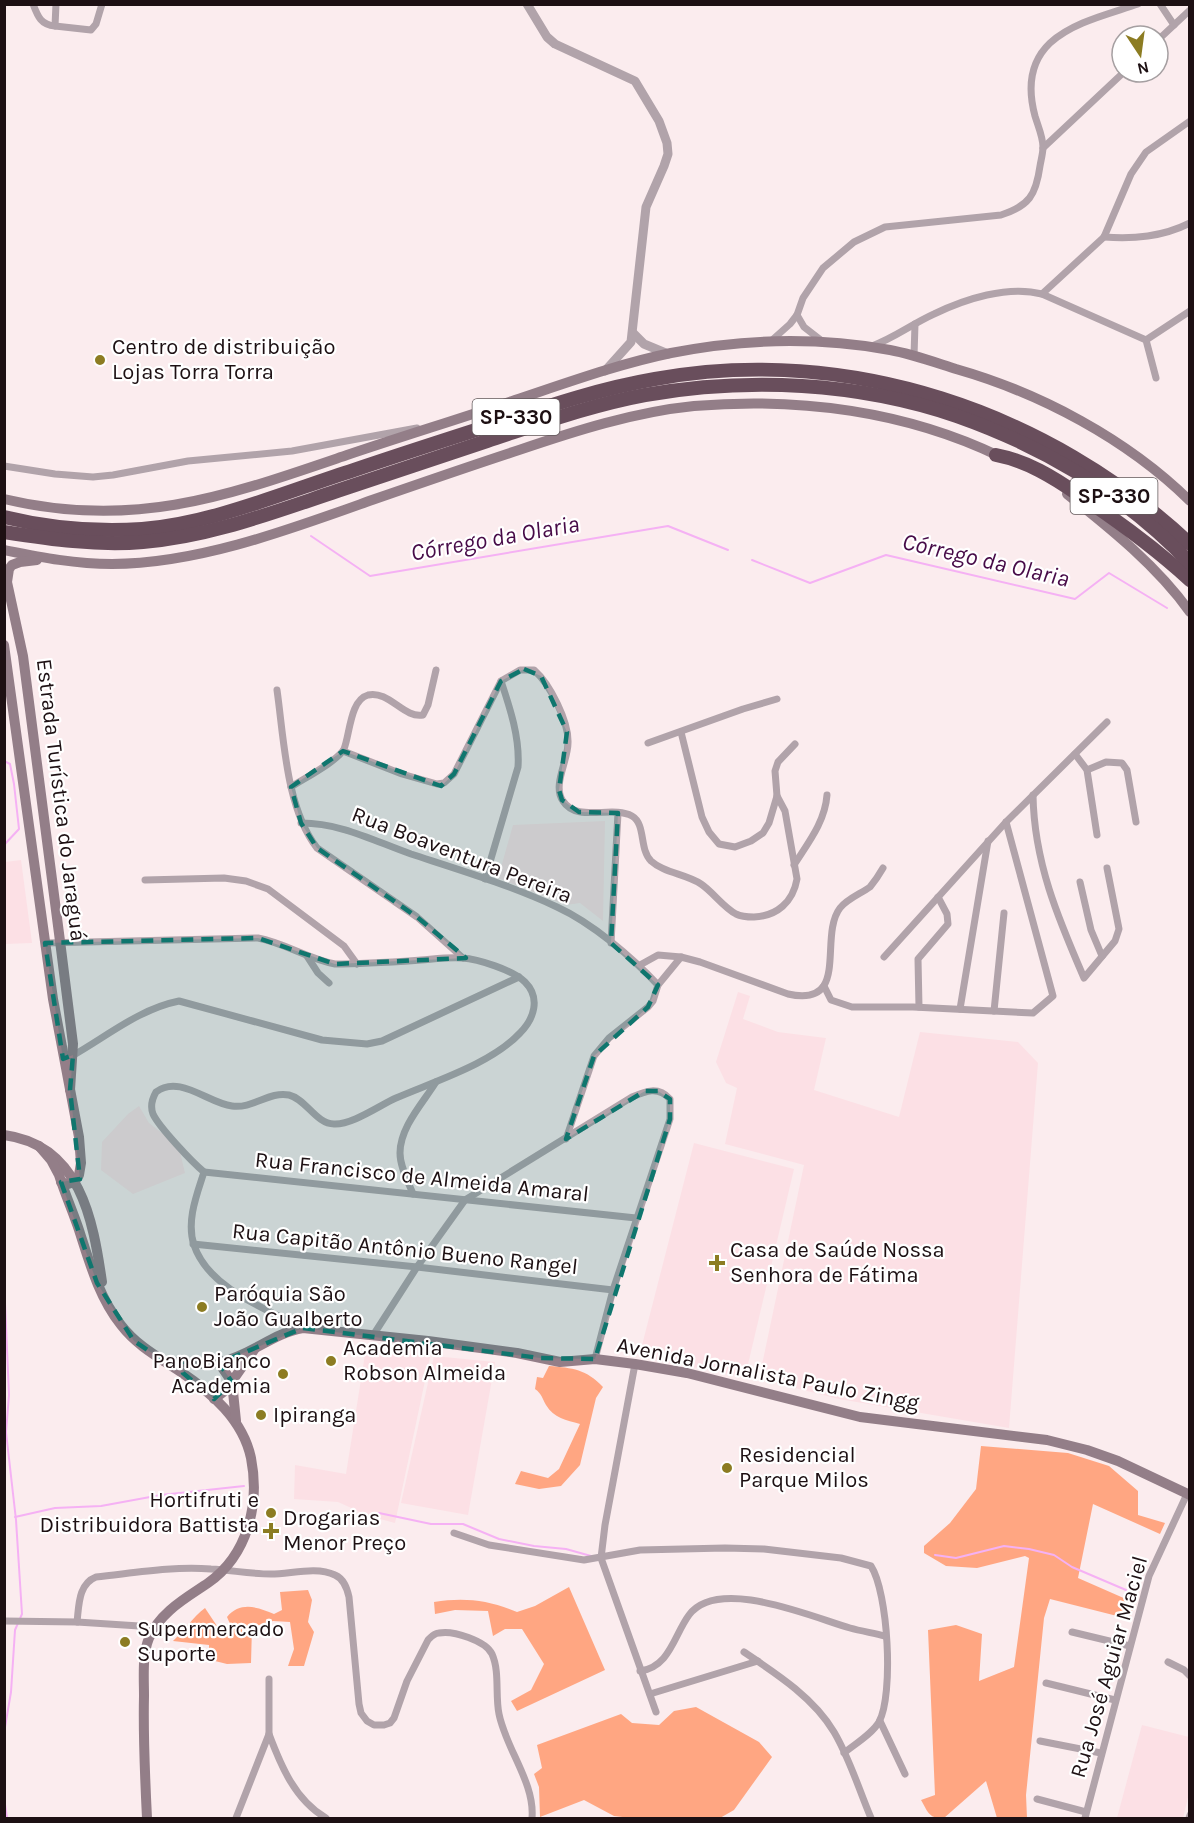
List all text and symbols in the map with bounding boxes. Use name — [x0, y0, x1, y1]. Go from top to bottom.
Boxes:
north arrow — [1110, 24, 1170, 84]
text: N — [1136, 58, 1151, 79]
place label: Centro de distribuição Lojas Torra Torra — [112, 334, 335, 385]
marker: Centro de distribuição Lojas Torra Torra — [93, 353, 107, 367]
road number: SP-330 — [472, 399, 560, 435]
road number: SP-330 — [1070, 478, 1158, 514]
water label: Córrego da Olaria — [409, 509, 581, 567]
water label: Córrego da Olaria — [900, 527, 1072, 593]
street label: Estrada Turística do Jaraguá — [31, 657, 91, 943]
street label: Rua Boaventura Pereira — [348, 801, 576, 909]
street label: Rua Francisco de Almeida Amaral — [254, 1147, 590, 1207]
street label: Rua Capitão Antônio Bueno Rangel — [231, 1218, 579, 1280]
place label: Casa de Saúde Nossa Senhora de Fátima — [730, 1237, 945, 1288]
marker: Casa de Saúde Nossa Senhora de Fátima — [708, 1254, 726, 1272]
place label: Paróquia São João Gualberto — [214, 1281, 363, 1332]
marker: Paróquia São João Gualberto — [195, 1300, 209, 1314]
street label: Avenida Jornalista Paulo Zingg — [615, 1332, 922, 1416]
place label: Academia Robson Almeida — [343, 1335, 506, 1386]
place label: PanoBianco Academia — [152, 1348, 271, 1399]
marker: Academia Robson Almeida — [324, 1354, 338, 1368]
marker: PanoBianco Academia — [276, 1367, 290, 1381]
place label: Ipiranga — [273, 1402, 356, 1428]
marker: Ipiranga — [254, 1408, 268, 1422]
place label: Residencial Parque Milos — [739, 1442, 869, 1493]
marker: Residencial Parque Milos — [720, 1461, 734, 1475]
place label: Hortifruti e Distribuidora Battista — [39, 1487, 259, 1538]
place label: Drogarias Menor Preço — [283, 1505, 406, 1556]
marker: Hortifruti e Distribuidora Battista — [264, 1506, 278, 1520]
marker: Drogarias Menor Preço — [264, 1524, 278, 1538]
street label: Rua José Aguiar Maciel — [1065, 1553, 1153, 1781]
place label: Supermercado Suporte — [137, 1616, 284, 1667]
marker: Supermercado Suporte — [118, 1635, 132, 1649]

